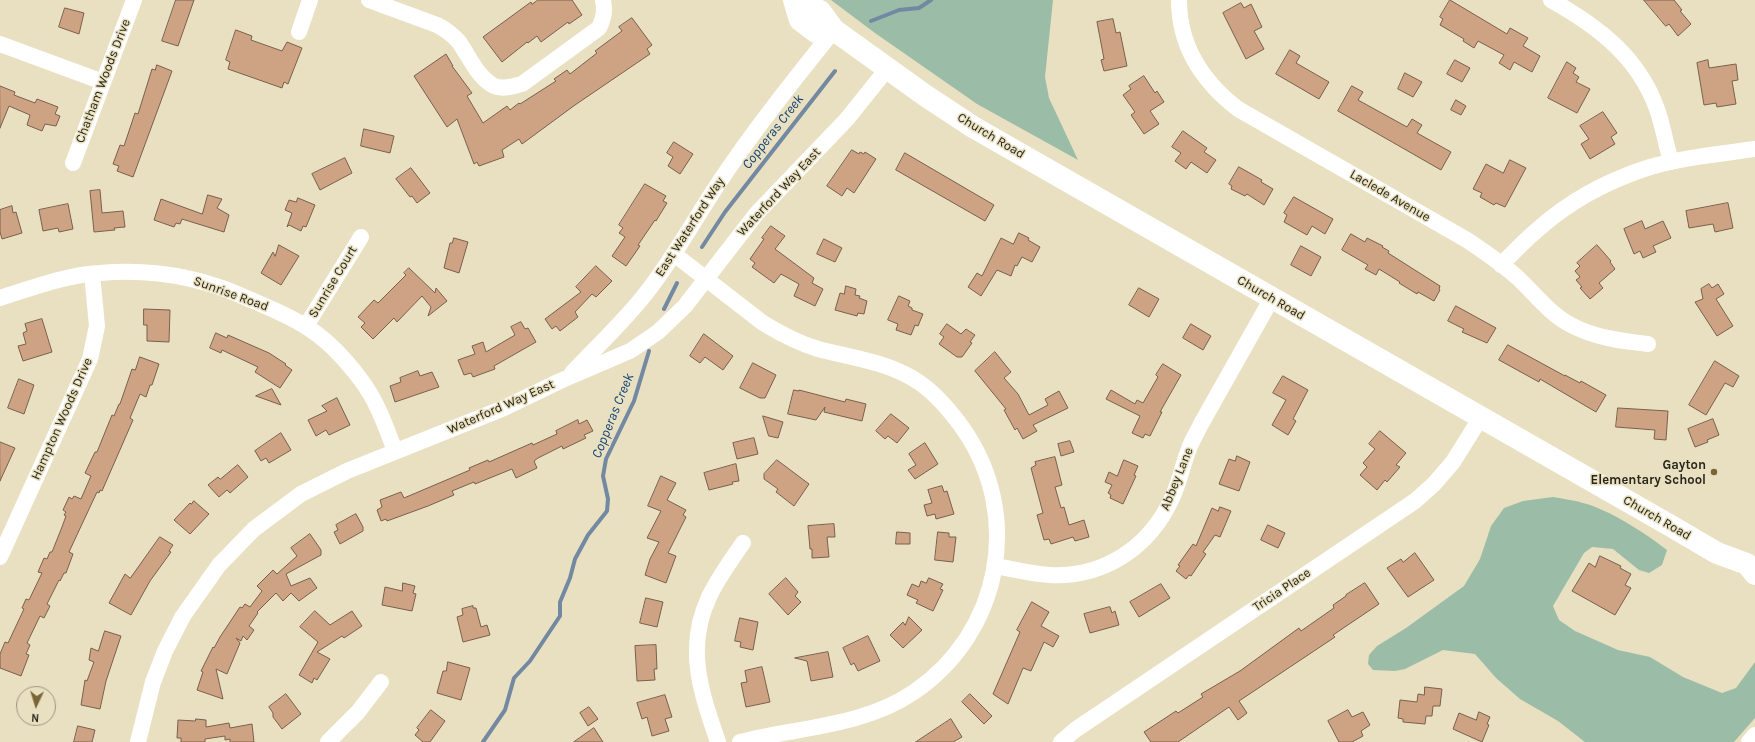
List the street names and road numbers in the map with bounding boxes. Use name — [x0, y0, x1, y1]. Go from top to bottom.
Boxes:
street label: Chatham Woods Drive — [72, 17, 134, 145]
street label: Church Road — [954, 110, 1028, 162]
street label: Waterford Way East — [734, 144, 824, 240]
street label: Laclede Avenue — [1347, 167, 1433, 225]
street label: East Waterford Way — [652, 174, 728, 280]
street label: Sunrise Court — [305, 243, 361, 321]
street label: Church Road — [1234, 272, 1308, 324]
street label: Sunrise Road — [191, 273, 271, 315]
street label: Hampton Woods Drive — [28, 356, 96, 482]
street label: Waterford Way East — [445, 376, 557, 438]
street label: Abbey Lane — [1157, 445, 1197, 513]
street label: Church Road — [1620, 492, 1694, 544]
street label: Tricia Place — [1250, 565, 1314, 615]

